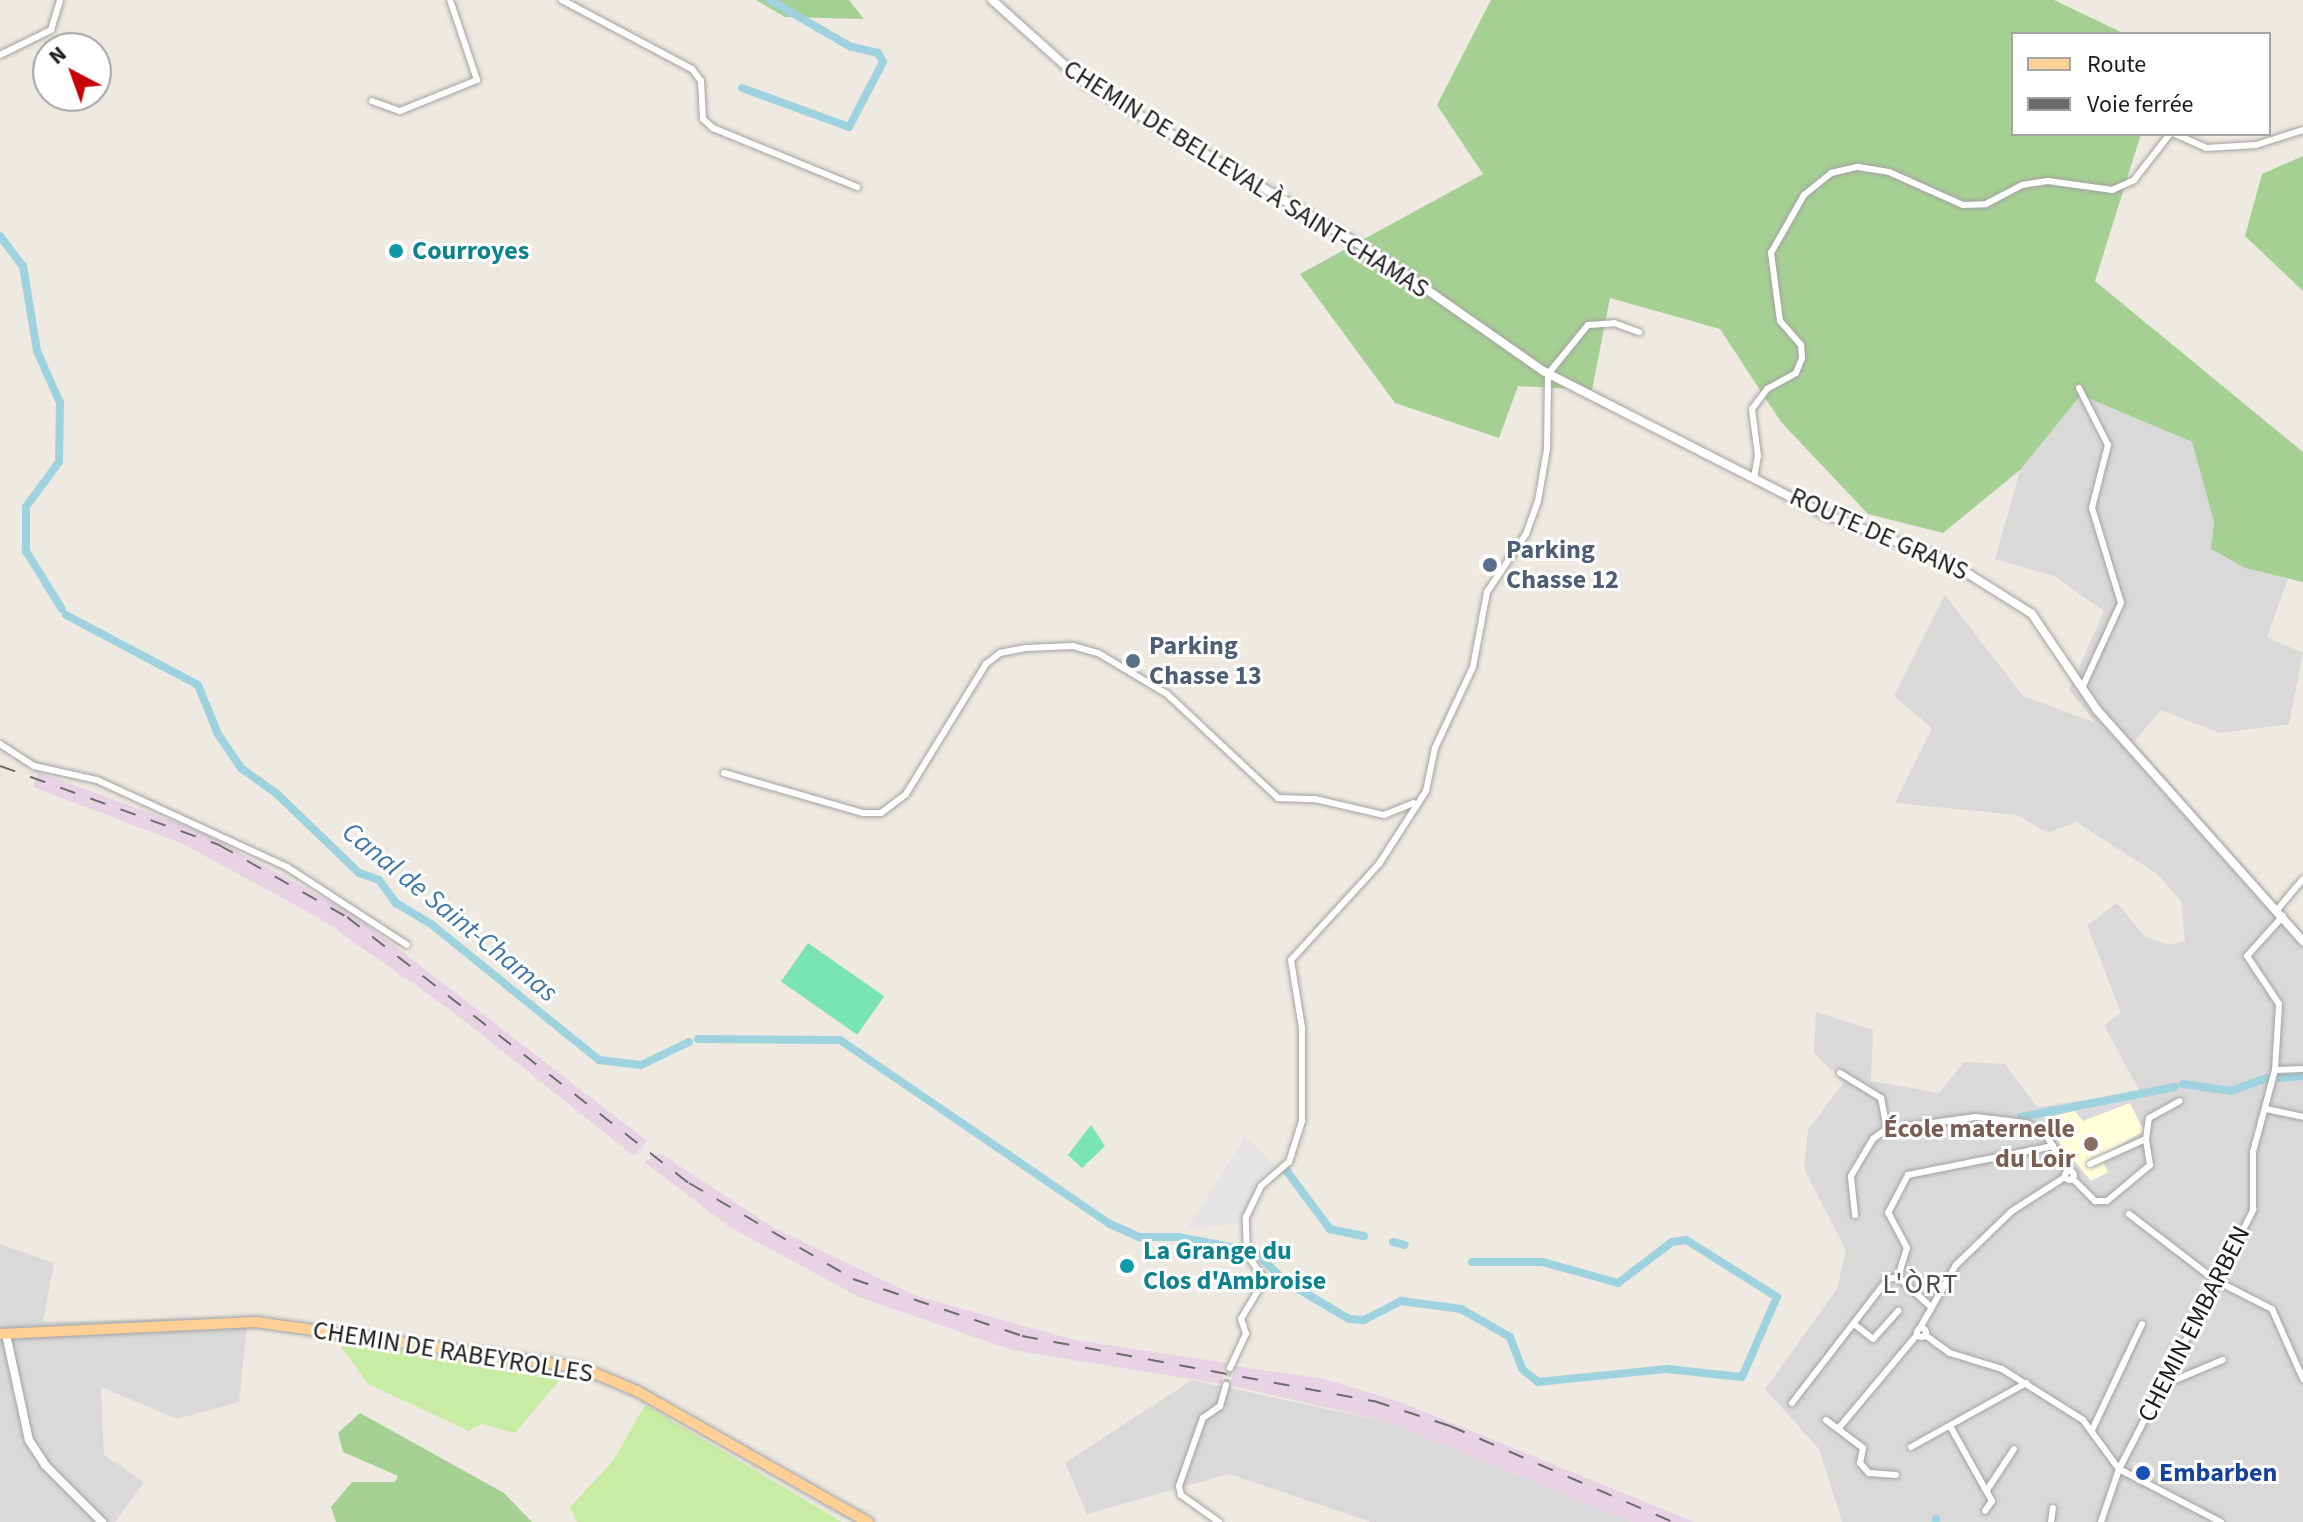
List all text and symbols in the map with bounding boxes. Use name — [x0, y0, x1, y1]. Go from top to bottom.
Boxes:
north arrow — [32, 32, 112, 112]
legend — [2011, 32, 2271, 136]
text: N — [42, 39, 74, 72]
text: Route — [2087, 47, 2146, 82]
street label: CHEMIN DE BELLEVAL À SAINT-CHAMAS — [1057, 53, 1435, 305]
text: Voie ferrée — [2087, 87, 2194, 122]
place label: Courroyes — [412, 235, 529, 267]
marker: Courroyes — [387, 242, 405, 260]
street label: ROUTE DE GRANS — [1785, 481, 1973, 587]
place label: Parking Chasse 12 — [1506, 534, 1619, 596]
marker: Parking Chasse 12 — [1481, 556, 1499, 574]
place label: Parking Chasse 13 — [1149, 630, 1262, 692]
marker: Parking Chasse 13 — [1124, 652, 1142, 670]
water label: Canal de Saint-Chamas — [335, 815, 565, 1009]
place label: École maternelle du Loir — [1884, 1113, 2075, 1174]
marker: École maternelle du Loir — [2082, 1135, 2100, 1153]
street label: CHEMIN EMBARBEN — [2131, 1221, 2257, 1427]
place label: La Grange du Clos d'Ambroise — [1143, 1235, 1326, 1296]
marker: La Grange du Clos d'Ambroise — [1118, 1257, 1136, 1275]
district label: L'ÒRT — [1882, 1267, 1960, 1301]
street label: CHEMIN DE RABEYROLLES — [311, 1314, 595, 1390]
place label: Embarben — [2159, 1457, 2277, 1489]
marker: Embarben — [2134, 1464, 2152, 1482]

